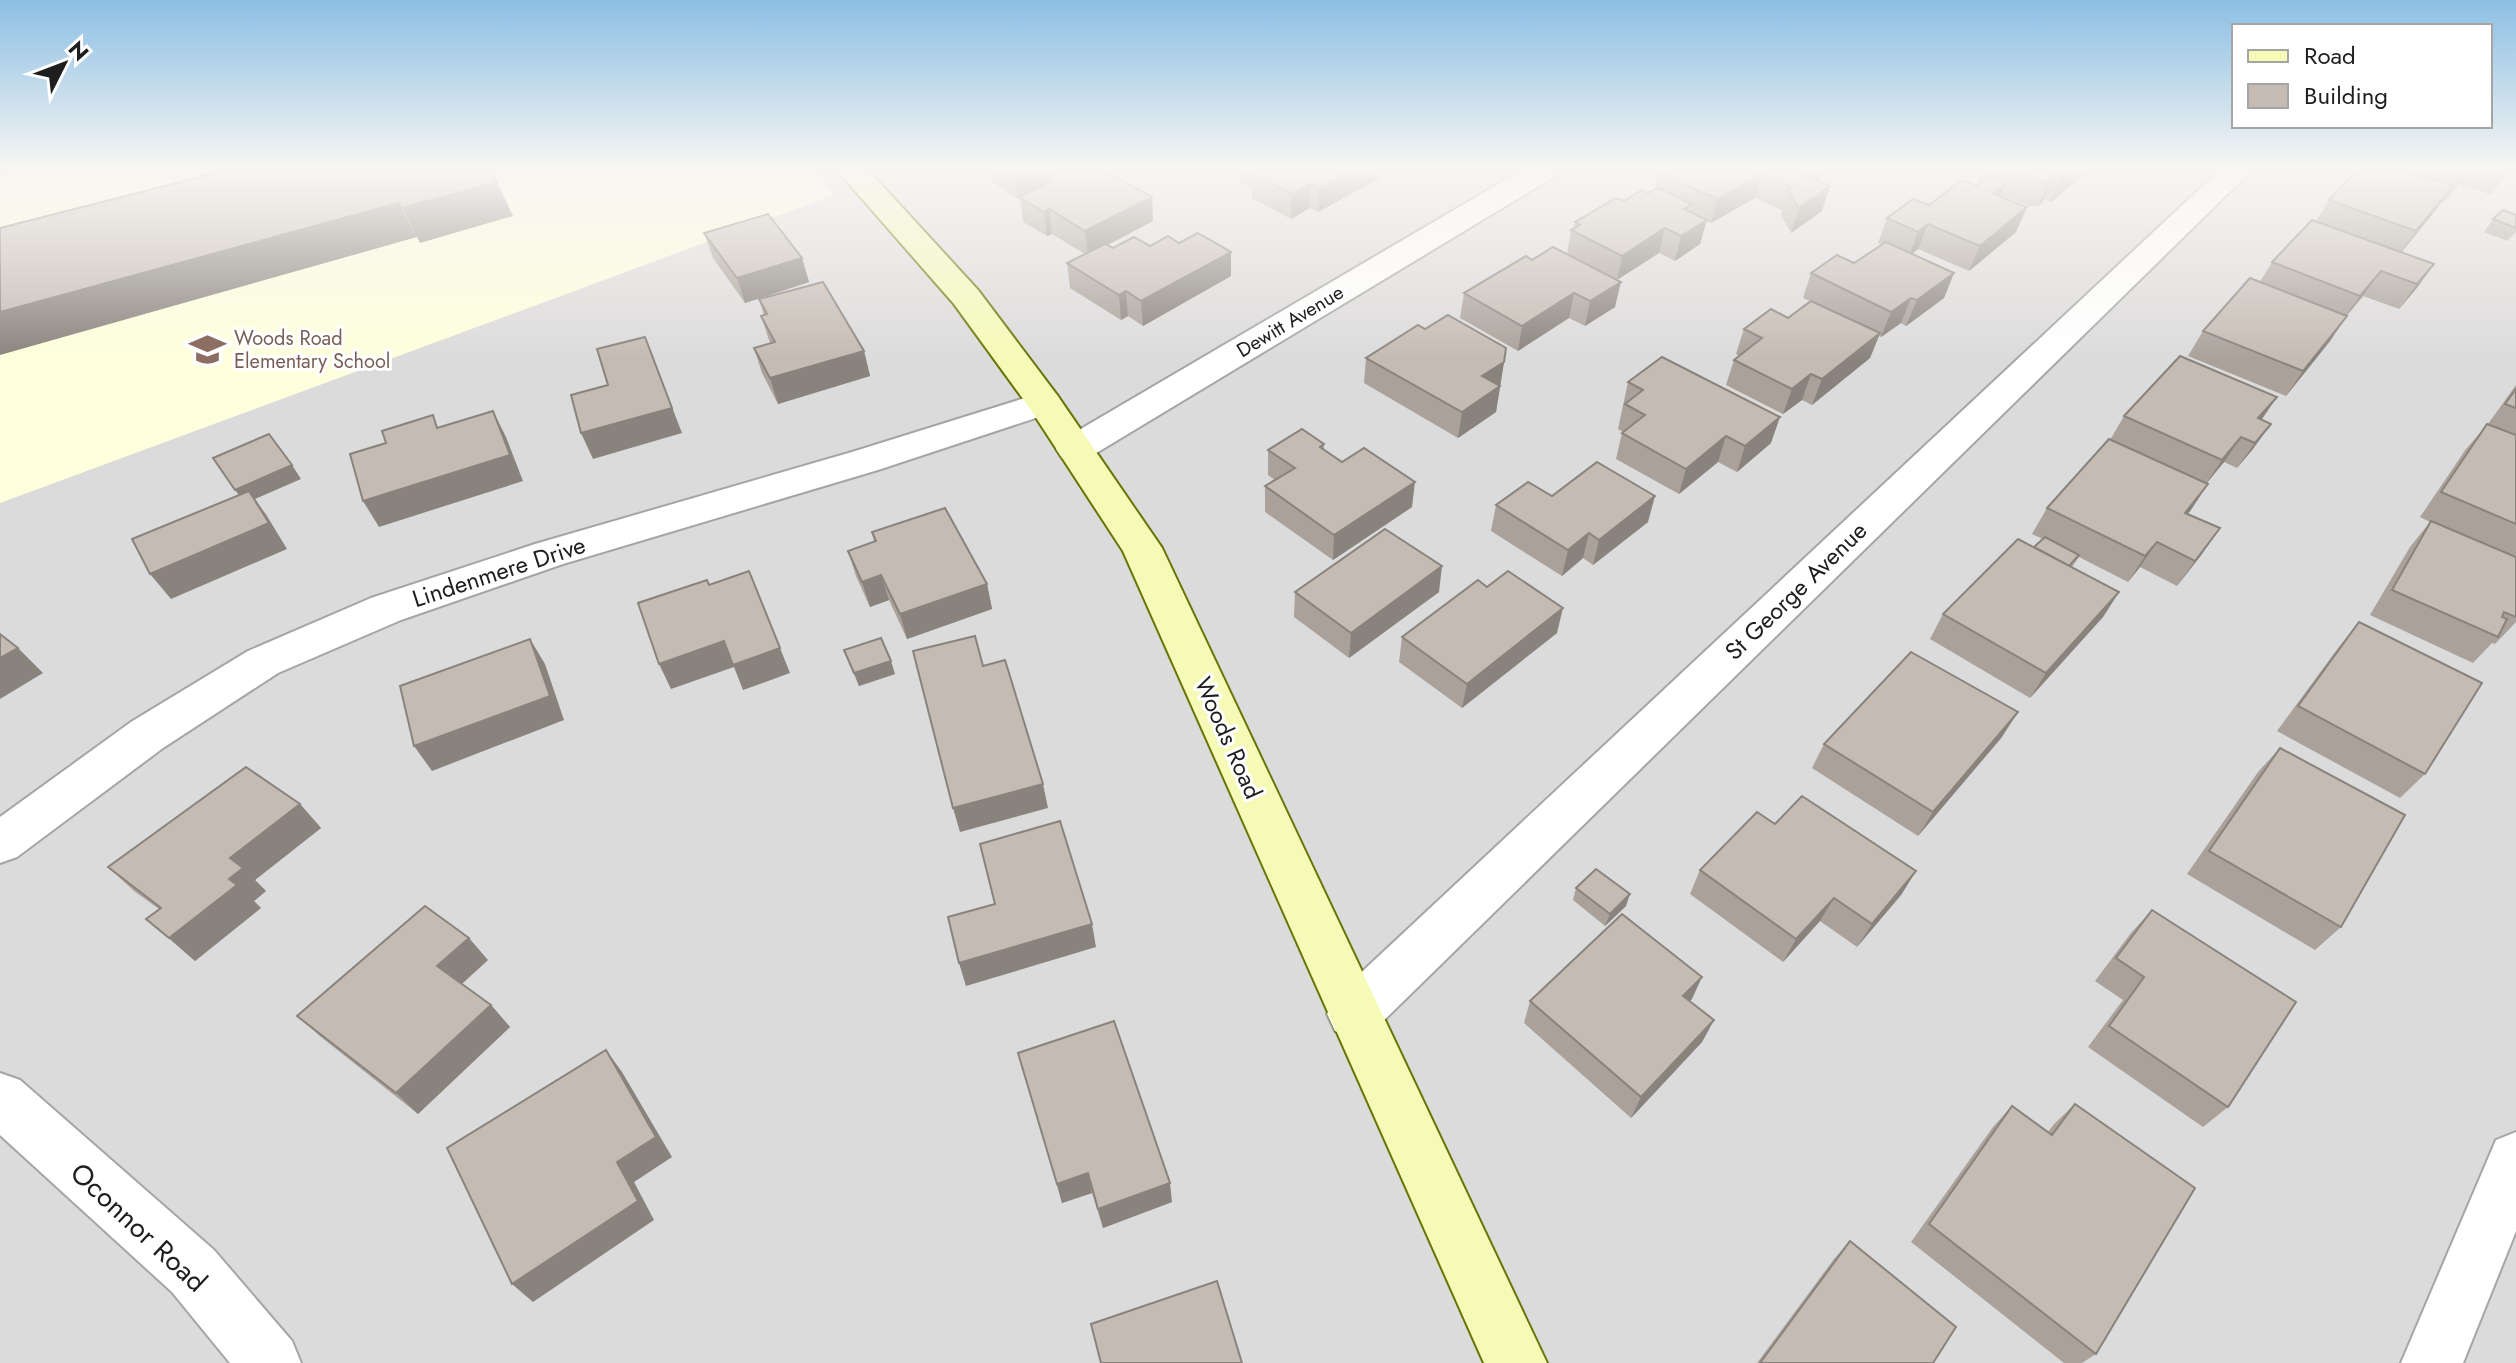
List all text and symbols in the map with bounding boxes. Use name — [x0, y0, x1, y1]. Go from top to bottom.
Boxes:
north arrow — [24, 24, 104, 104]
legend — [2232, 24, 2492, 128]
text: N — [61, 33, 97, 68]
text: Road — [2304, 38, 2356, 73]
text: Building — [2304, 78, 2388, 113]
street label: Dewitt Avenue — [1231, 278, 1349, 365]
place label: Woods Road Elementary School — [234, 324, 390, 376]
school or university icon: Woods Road Elementary School — [189, 330, 227, 368]
street label: St George Avenue — [1717, 513, 1875, 668]
street label: Lindenmere Drive — [408, 527, 590, 616]
street label: Woods Road — [1186, 671, 1271, 804]
street label: Oconnor Road — [61, 1153, 216, 1302]

